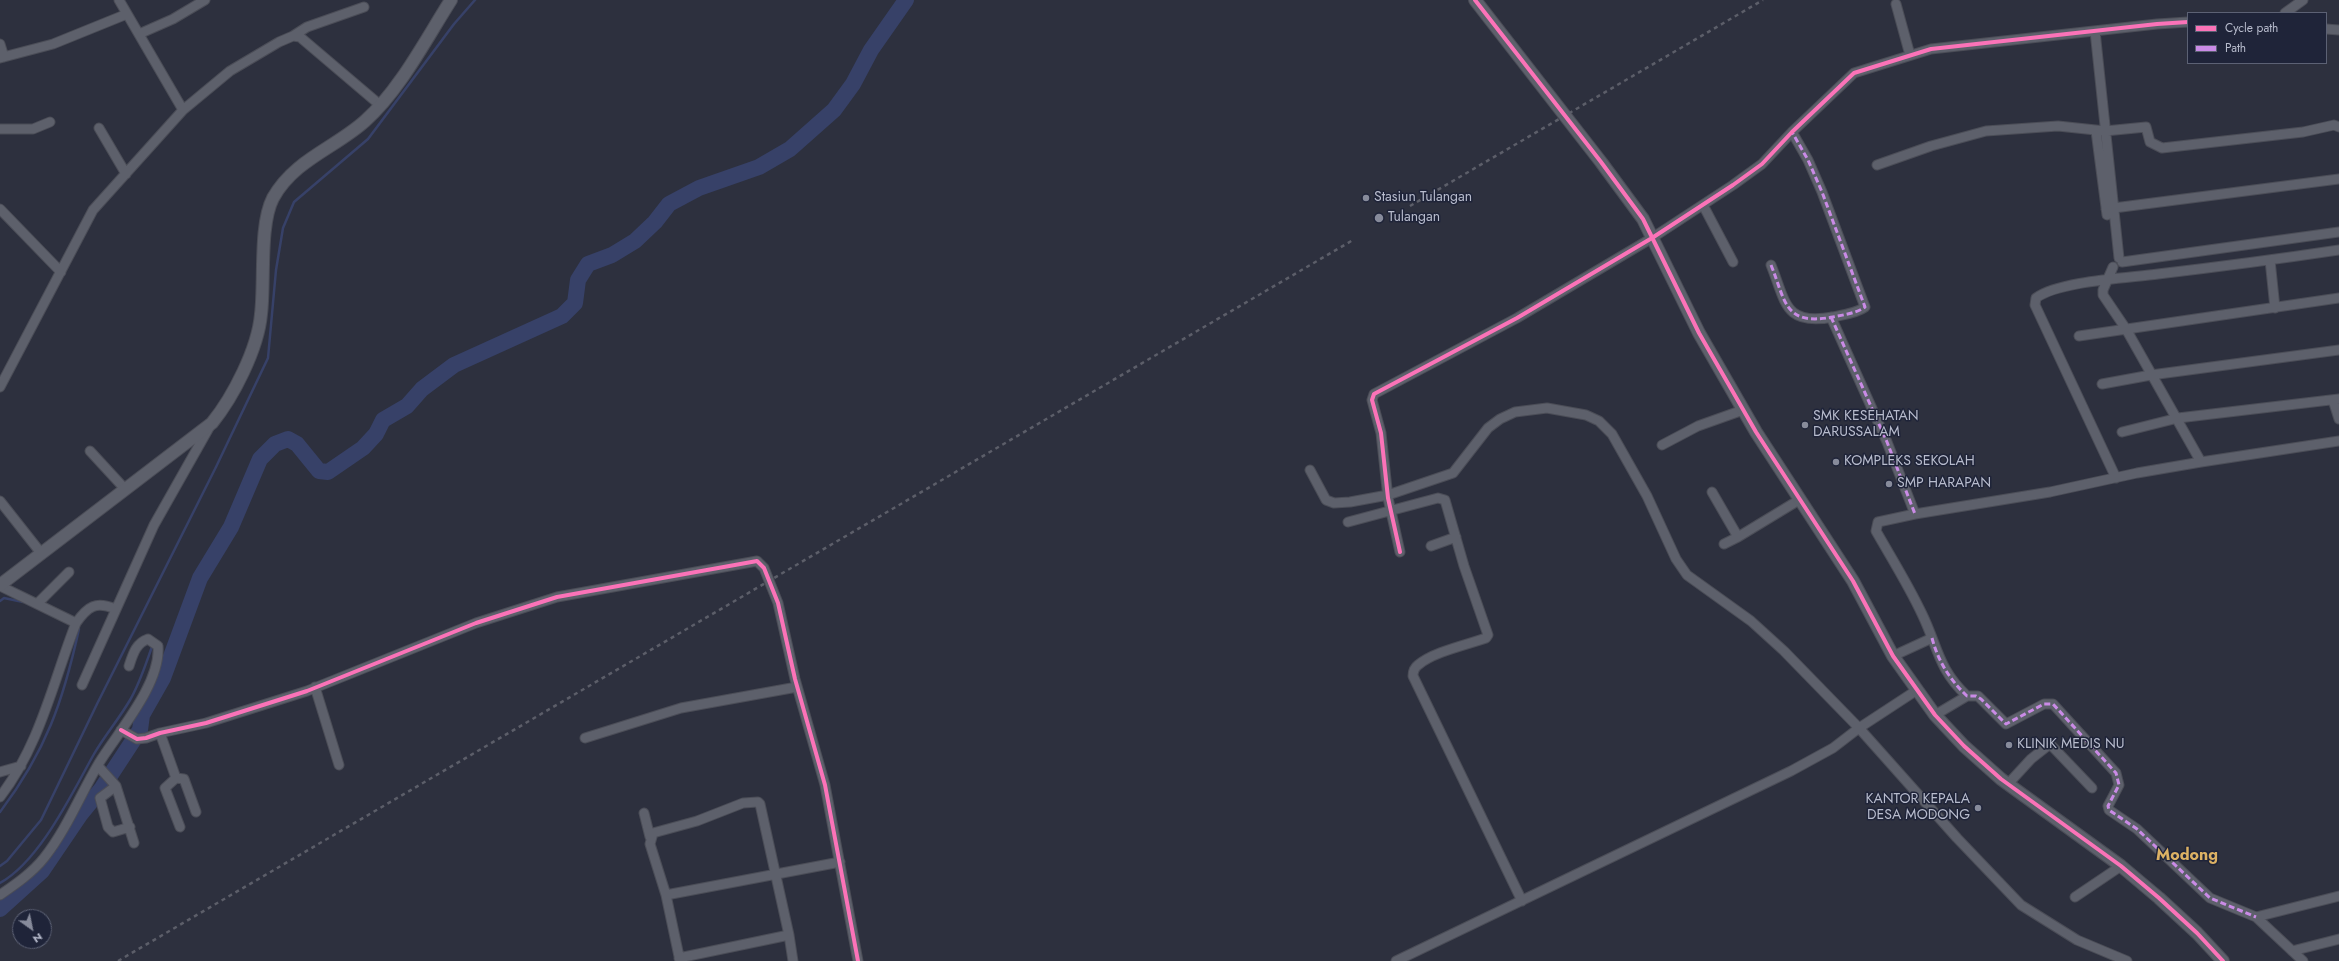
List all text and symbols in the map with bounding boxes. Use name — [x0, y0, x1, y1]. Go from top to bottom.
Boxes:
legend — [2187, 12, 2327, 64]
text: Cycle path — [2225, 19, 2278, 37]
text: Path — [2225, 39, 2246, 57]
place label: Stasiun Tulangan — [1374, 190, 1472, 206]
marker: Stasiun Tulangan — [1361, 193, 1371, 203]
place label: Tulangan — [1388, 210, 1440, 226]
marker: Tulangan — [1373, 212, 1385, 224]
place label: SMK KESEHATAN DARUSSALAM — [1813, 409, 1919, 442]
marker: SMK KESEHATAN DARUSSALAM — [1800, 420, 1810, 430]
place label: KOMPLEKS SEKOLAH — [1844, 454, 1975, 470]
marker: KOMPLEKS SEKOLAH — [1831, 457, 1841, 467]
place label: SMP HARAPAN — [1897, 476, 1991, 492]
marker: SMP HARAPAN — [1884, 479, 1894, 489]
place label: KLINIK MEDIS NU — [2017, 737, 2125, 753]
marker: KLINIK MEDIS NU — [2004, 740, 2014, 750]
place label: KANTOR KEPALA DESA MODONG — [1866, 792, 1970, 824]
marker: KANTOR KEPALA DESA MODONG — [1973, 803, 1983, 813]
district label: Modong — [2156, 846, 2218, 866]
north arrow — [12, 909, 52, 949]
text: N — [30, 929, 46, 947]

